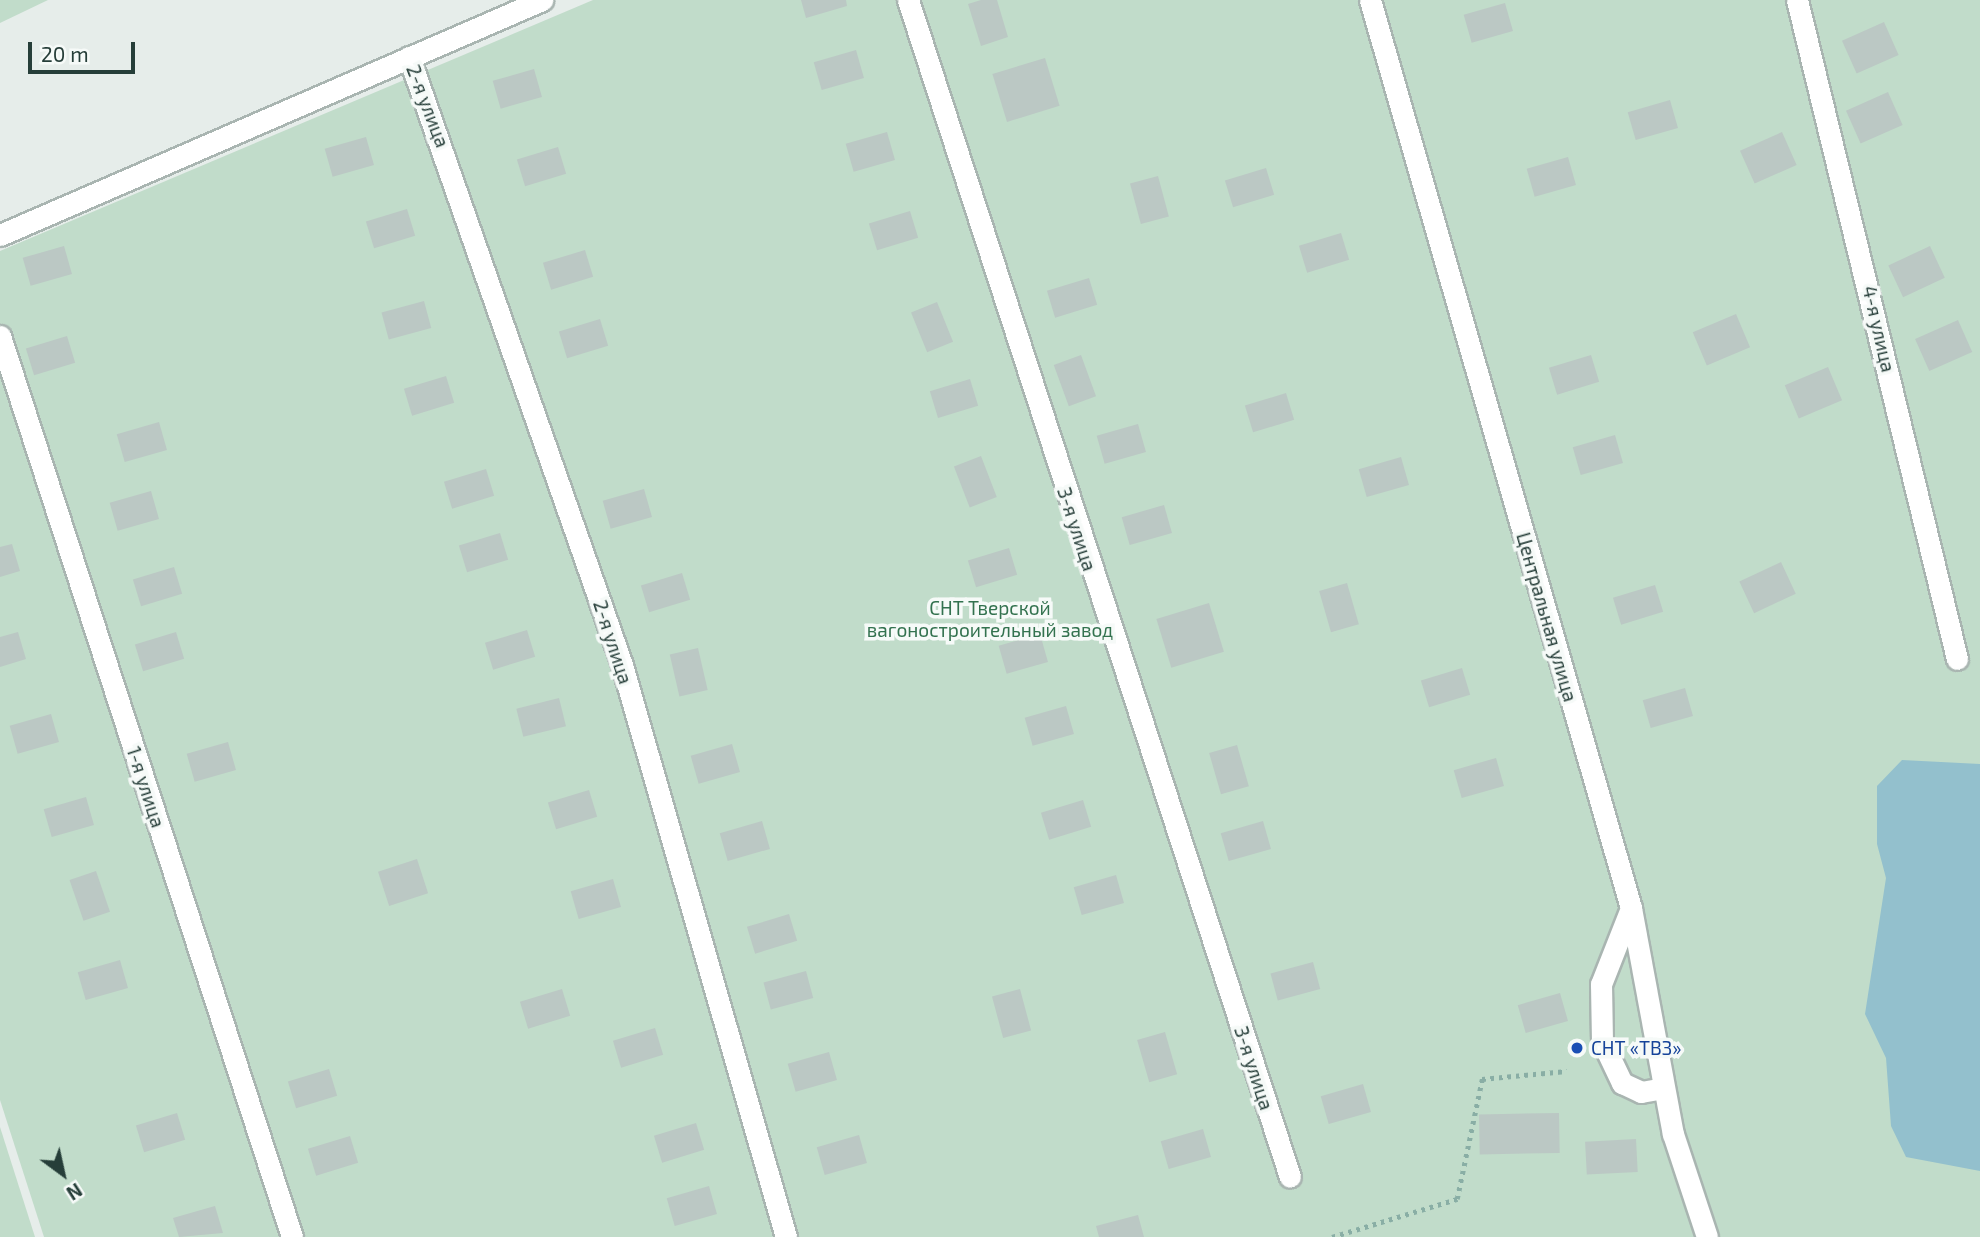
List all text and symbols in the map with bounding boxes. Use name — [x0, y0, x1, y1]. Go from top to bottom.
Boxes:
scale bar — [32, 28, 138, 72]
text: 20 m — [41, 41, 89, 66]
street label: 2-я улица — [402, 61, 454, 151]
street label: 4-я улица — [1858, 284, 1900, 374]
street label: 3-я улица — [1053, 484, 1101, 574]
street label: Центральная улица — [1512, 530, 1582, 704]
street label: 2-я улица — [589, 597, 637, 687]
park label: СНТ Тверской вагоностроительный завод — [867, 597, 1113, 641]
street label: 1-я улица — [122, 744, 170, 830]
street label: 3-я улица — [1230, 1023, 1278, 1113]
place label: СНТ «ТВЗ» — [1591, 1037, 1681, 1059]
marker: СНТ «ТВЗ» — [1569, 1040, 1585, 1056]
north arrow — [28, 1139, 98, 1209]
text: N — [63, 1179, 87, 1205]

